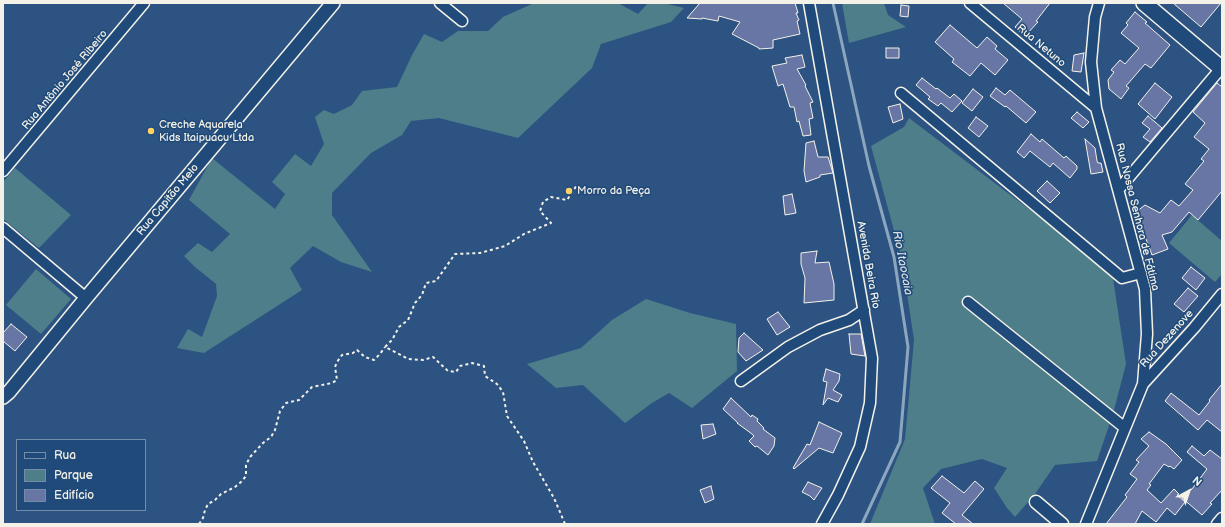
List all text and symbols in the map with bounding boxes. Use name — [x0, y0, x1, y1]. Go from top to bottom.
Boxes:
street label: Rua Netuno — [1014, 22, 1068, 70]
street label: Rua Antônio José Ribeiro — [20, 28, 110, 132]
place label: Creche Aquarela Kids Itaipuacu Ltda — [159, 118, 254, 144]
marker: Creche Aquarela Kids Itaipuacu Ltda — [146, 126, 156, 136]
street label: Rua Nossa Senhora de Fátima — [1112, 142, 1162, 292]
street label: Rua Capitão Melo — [134, 162, 202, 238]
place label: Morro da Peça — [577, 184, 650, 198]
marker: Morro da Peça — [564, 186, 574, 196]
street label: Avenida Beira Rio — [854, 220, 882, 310]
water label: Rio Itaocaia — [889, 230, 915, 296]
street label: Rua Dezenove — [1138, 307, 1196, 371]
legend — [16, 439, 146, 511]
text: Rua — [54, 448, 76, 463]
text: Parque — [54, 468, 93, 483]
north arrow — [1169, 471, 1209, 511]
text: N — [1190, 474, 1204, 489]
text: Edifício — [54, 488, 94, 503]

